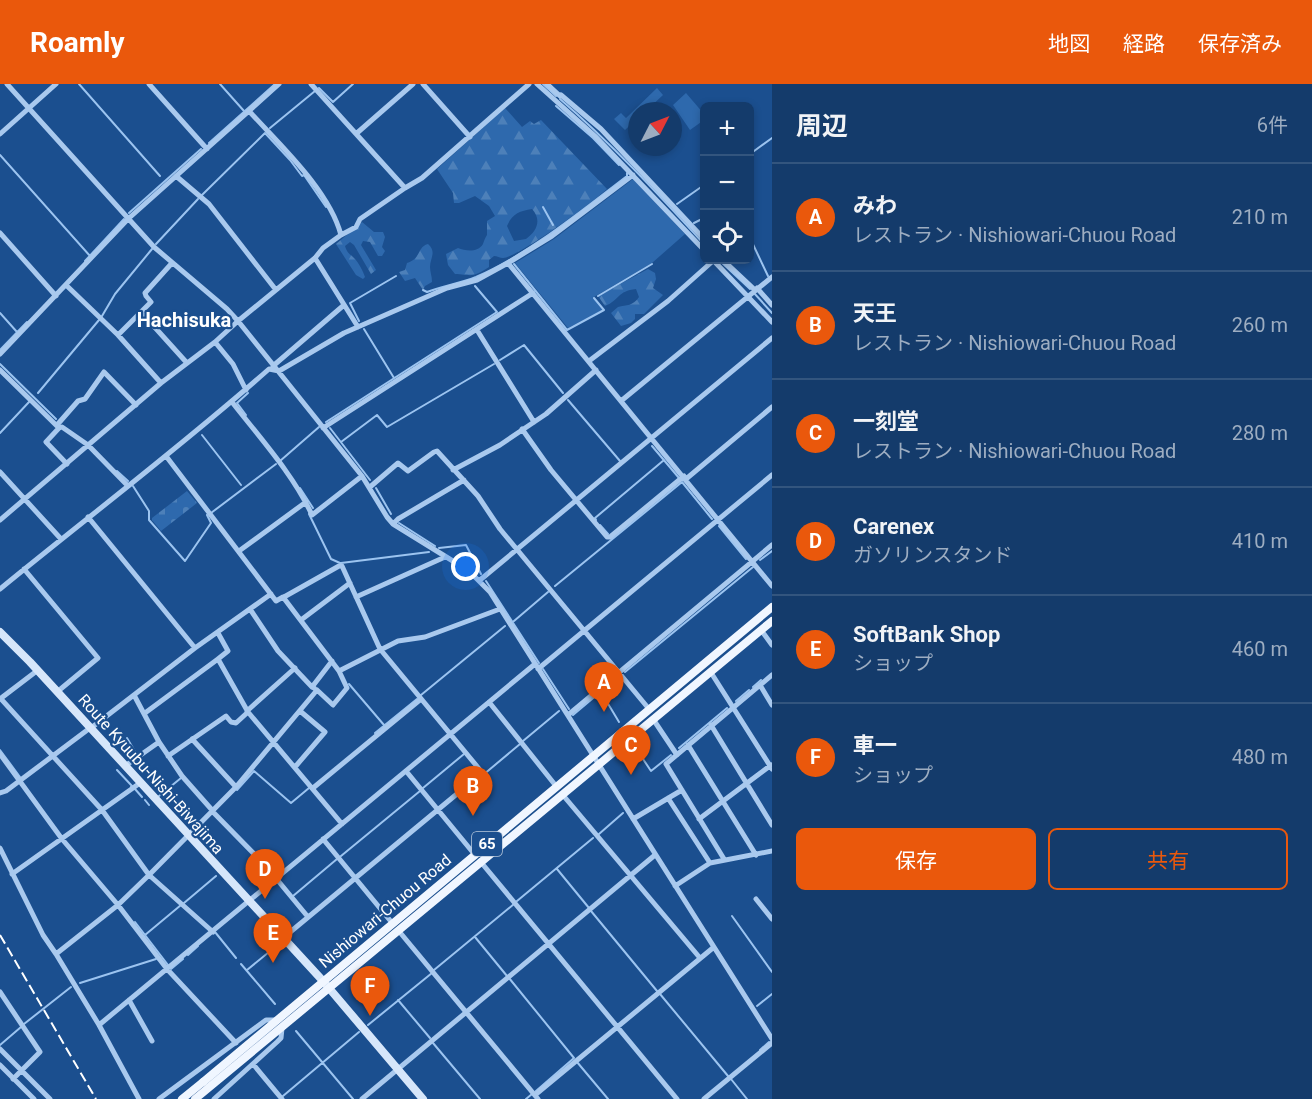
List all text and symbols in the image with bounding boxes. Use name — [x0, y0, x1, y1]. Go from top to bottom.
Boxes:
text: Roamly — [30, 26, 125, 59]
text: 地図 — [1048, 32, 1090, 56]
text: 経路 — [1123, 32, 1165, 56]
text: 保存済み — [1198, 32, 1282, 56]
north arrow — [628, 102, 682, 156]
map controls — [700, 102, 754, 264]
button: + — [700, 102, 754, 156]
text: 周辺 — [796, 111, 848, 141]
text: 6件 — [1257, 113, 1288, 137]
button: − — [700, 156, 754, 210]
text: みわ — [853, 193, 897, 218]
text: A — [809, 205, 822, 229]
text: 210 m — [1232, 205, 1288, 229]
button: locate — [700, 210, 754, 264]
text: レストラン · Nishiowari-Chuou Road — [853, 223, 1176, 247]
text: 天王 — [853, 301, 897, 326]
district label: Hachisuka — [137, 308, 232, 332]
text: B — [809, 313, 822, 337]
text: 260 m — [1232, 313, 1288, 337]
text: レストラン · Nishiowari-Chuou Road — [853, 331, 1176, 355]
text: 一刻堂 — [853, 409, 919, 434]
text: C — [809, 421, 822, 445]
text: 280 m — [1232, 421, 1288, 445]
text: レストラン · Nishiowari-Chuou Road — [853, 439, 1176, 463]
text: Carenex — [853, 514, 934, 539]
text: D — [809, 529, 822, 553]
text: 410 m — [1232, 529, 1288, 553]
text: ガソリンスタンド — [853, 543, 1013, 567]
your location — [451, 552, 480, 581]
text: SoftBank Shop — [853, 622, 1000, 647]
text: E — [810, 637, 821, 661]
text: 460 m — [1232, 637, 1288, 661]
text: ショップ — [853, 651, 933, 675]
pin: A — [584, 662, 624, 712]
street label: Route Kyuubu-Nishi-Biwajima — [74, 690, 228, 858]
pin: C — [612, 726, 650, 775]
text: 車一 — [853, 733, 897, 758]
text: F — [810, 745, 821, 769]
text: 480 m — [1232, 745, 1288, 769]
text: ショップ — [853, 763, 933, 787]
pin: B — [454, 766, 492, 816]
button: 保存 — [796, 828, 1036, 890]
button: 共有 — [1048, 828, 1288, 890]
road number: 65 — [472, 832, 502, 856]
pin: D — [246, 850, 284, 899]
street label: Nishiowari-Chuou Road — [315, 850, 455, 972]
pin: E — [254, 914, 292, 963]
pin: F — [350, 966, 389, 1016]

